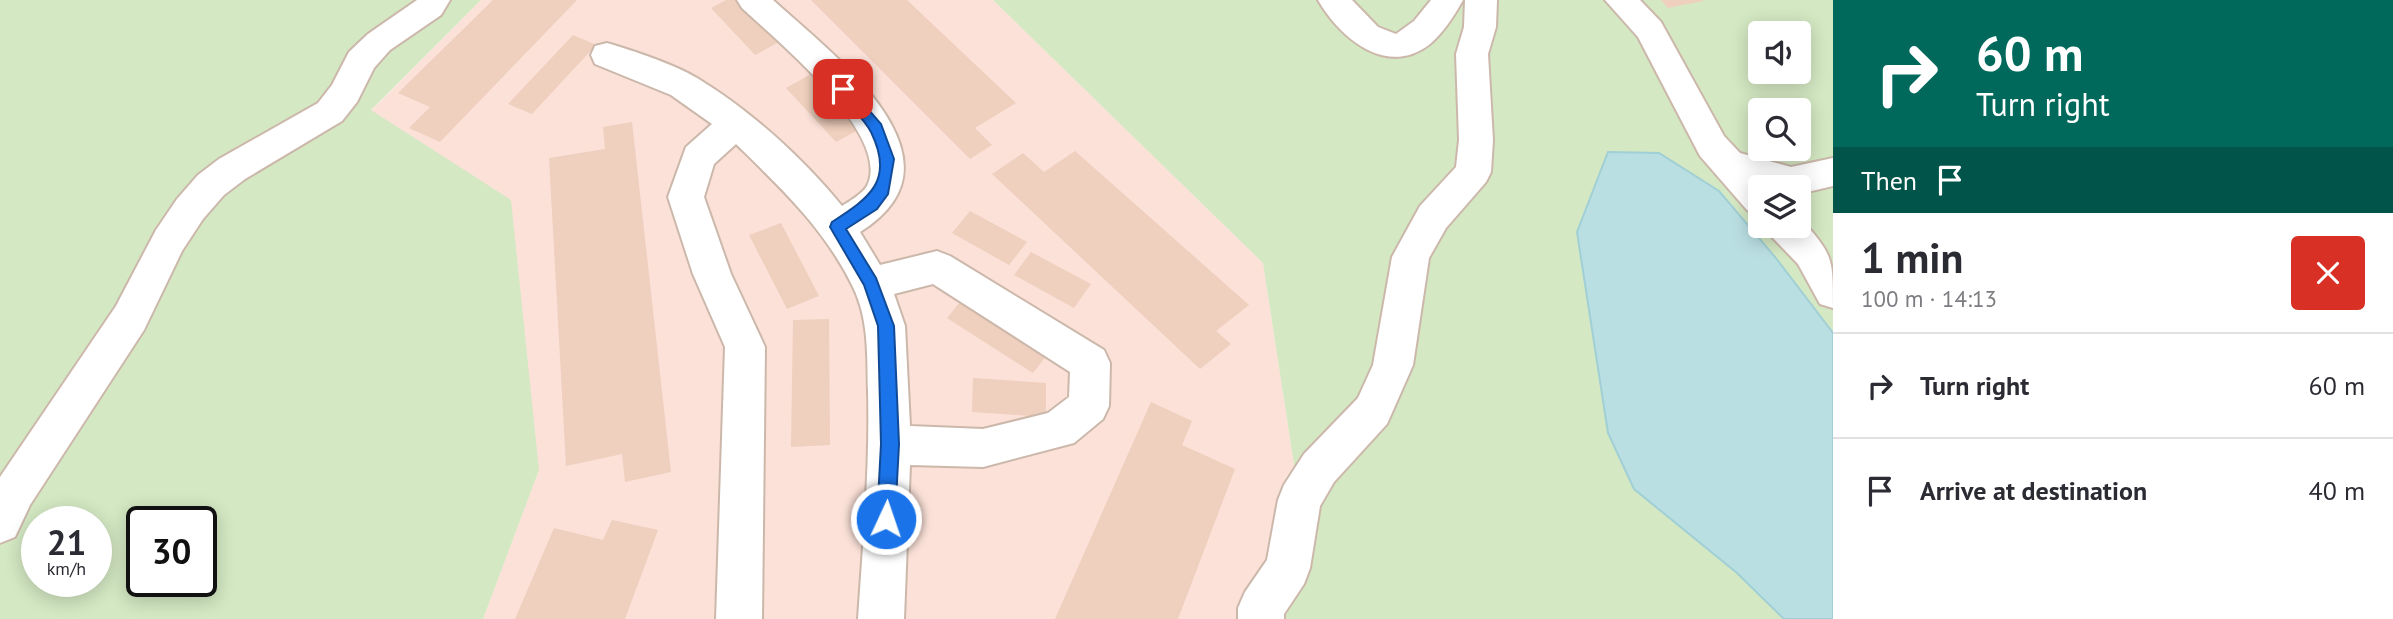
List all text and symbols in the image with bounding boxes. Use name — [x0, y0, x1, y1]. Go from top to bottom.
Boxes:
map controls — [1748, 21, 1811, 238]
button: sound — [1748, 21, 1811, 84]
text: 60 m — [1976, 21, 2083, 85]
icon: right — [1861, 28, 1952, 119]
pin — [813, 59, 873, 119]
icon: arrive — [824, 70, 862, 108]
text: Turn right — [1976, 83, 2110, 125]
button: search — [1748, 98, 1811, 161]
icon: arrive — [1931, 161, 1969, 199]
text: Then — [1861, 164, 1917, 197]
button: layers — [1748, 175, 1811, 238]
text: 1 min — [1861, 230, 1963, 285]
button: close — [2291, 236, 2365, 310]
text: 100 m · 14:13 — [1861, 284, 1997, 313]
icon: right — [1861, 367, 1899, 405]
text: Turn right — [1920, 369, 2029, 402]
text: 60 m — [2309, 369, 2365, 402]
icon: arrive — [1861, 472, 1899, 510]
text: Arrive at destination — [1920, 474, 2147, 507]
text: 40 m — [2309, 474, 2365, 507]
position arrow — [849, 482, 923, 556]
speed limit sign: 30 — [126, 506, 217, 597]
text: 21 — [47, 519, 86, 565]
text: km/h — [47, 557, 86, 580]

